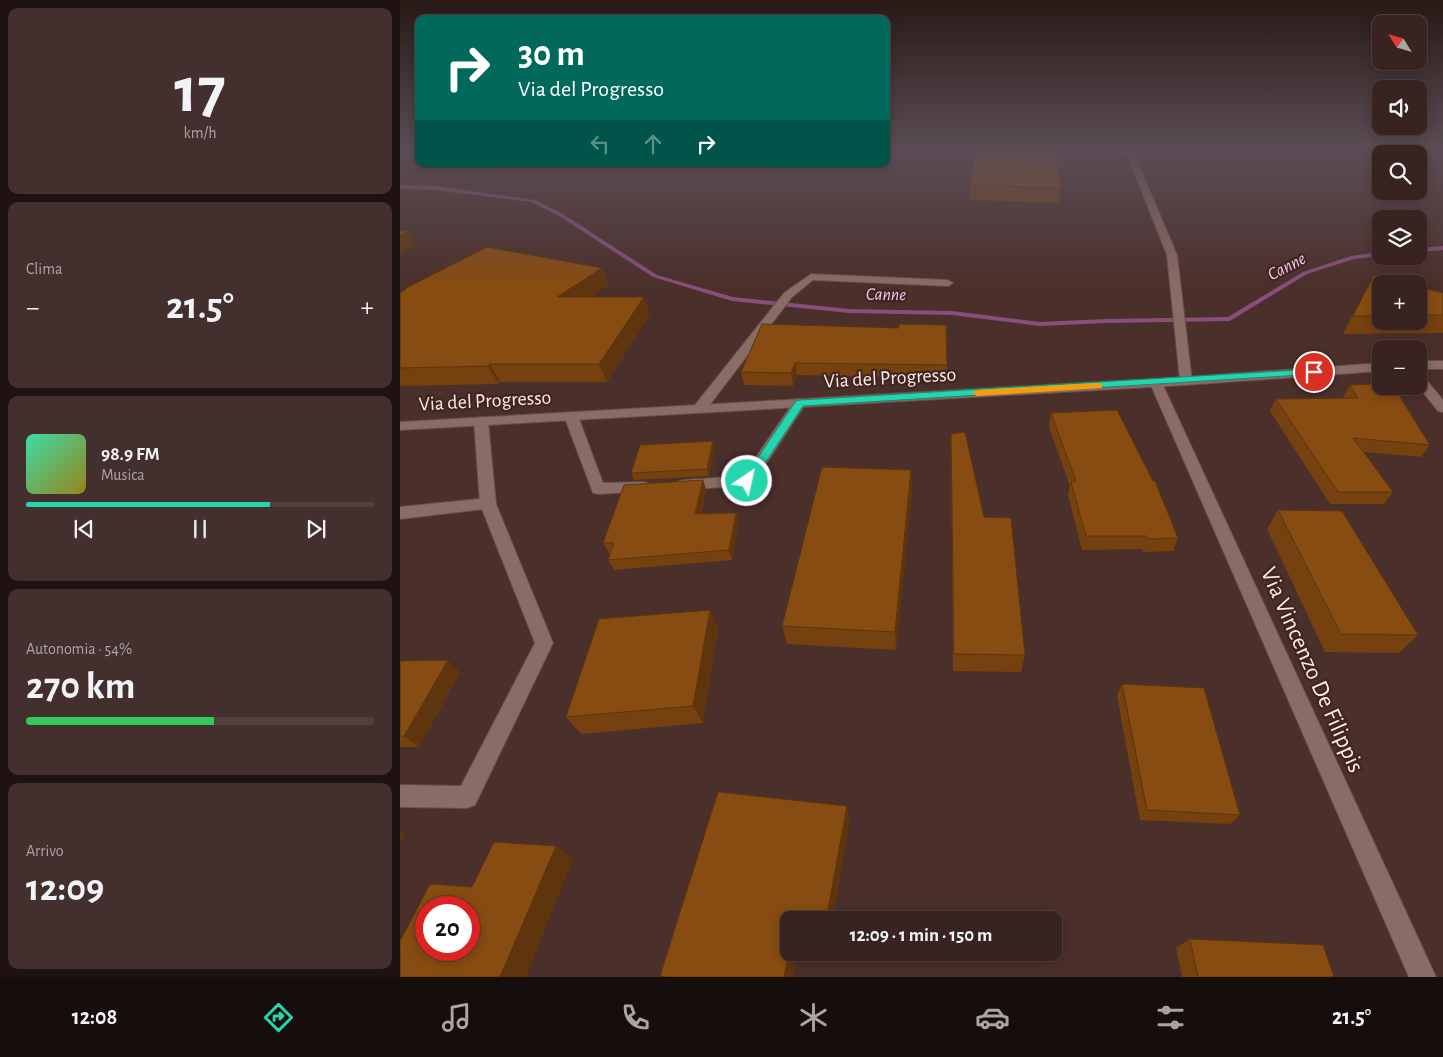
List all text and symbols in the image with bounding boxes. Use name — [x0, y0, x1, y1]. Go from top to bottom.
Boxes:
north arrow — [1372, 15, 1428, 70]
map controls — [1372, 15, 1427, 395]
icon: right — [435, 35, 500, 100]
text: 30 m — [518, 37, 585, 72]
text: 17 — [174, 59, 226, 124]
text: Via del Progresso — [518, 78, 664, 100]
button: sound — [1372, 80, 1427, 135]
text: km/h — [183, 125, 217, 141]
icon: left — [586, 130, 614, 158]
icon: ahead — [639, 130, 667, 158]
icon: right — [692, 130, 720, 158]
button: search — [1372, 145, 1427, 200]
button: layers — [1372, 210, 1427, 265]
water label: Canne — [1265, 250, 1309, 284]
text: Clima — [26, 261, 62, 277]
button: + — [1372, 275, 1427, 330]
water label: Canne — [866, 286, 906, 304]
text: 21.5° — [166, 288, 234, 326]
text: − — [26, 294, 39, 322]
text: + — [361, 294, 374, 322]
button: − — [1372, 340, 1427, 395]
pin — [1293, 351, 1335, 393]
icon: arrive — [1300, 358, 1328, 386]
street label: Via del Progresso — [823, 365, 957, 391]
street label: Via del Progresso — [418, 388, 552, 414]
text: 98.9 FM — [101, 445, 160, 464]
position arrow — [720, 454, 772, 506]
text: Musica — [101, 467, 145, 483]
icon: previous — [70, 515, 98, 543]
icon: pause — [186, 515, 214, 543]
icon: next — [302, 515, 330, 543]
street label: Via Vincenzo De Filippis — [1256, 564, 1368, 776]
text: Autonomia · 54% — [26, 641, 132, 657]
text: 270 km — [26, 668, 135, 706]
text: Arrivo — [26, 843, 64, 859]
text: 12:09 — [26, 870, 104, 908]
speed limit sign: 20 — [415, 896, 480, 961]
text: 12:09 · 1 min · 150 m — [850, 926, 992, 945]
icon: directions — [261, 1000, 296, 1035]
icon: music — [439, 1000, 474, 1035]
icon: phone — [618, 1000, 653, 1035]
icon: climate — [796, 1000, 831, 1035]
icon: car — [975, 1000, 1010, 1035]
icon: filters — [1153, 1000, 1188, 1035]
text: 12:08 — [72, 1006, 117, 1028]
text: 21.5° — [1332, 1006, 1371, 1028]

